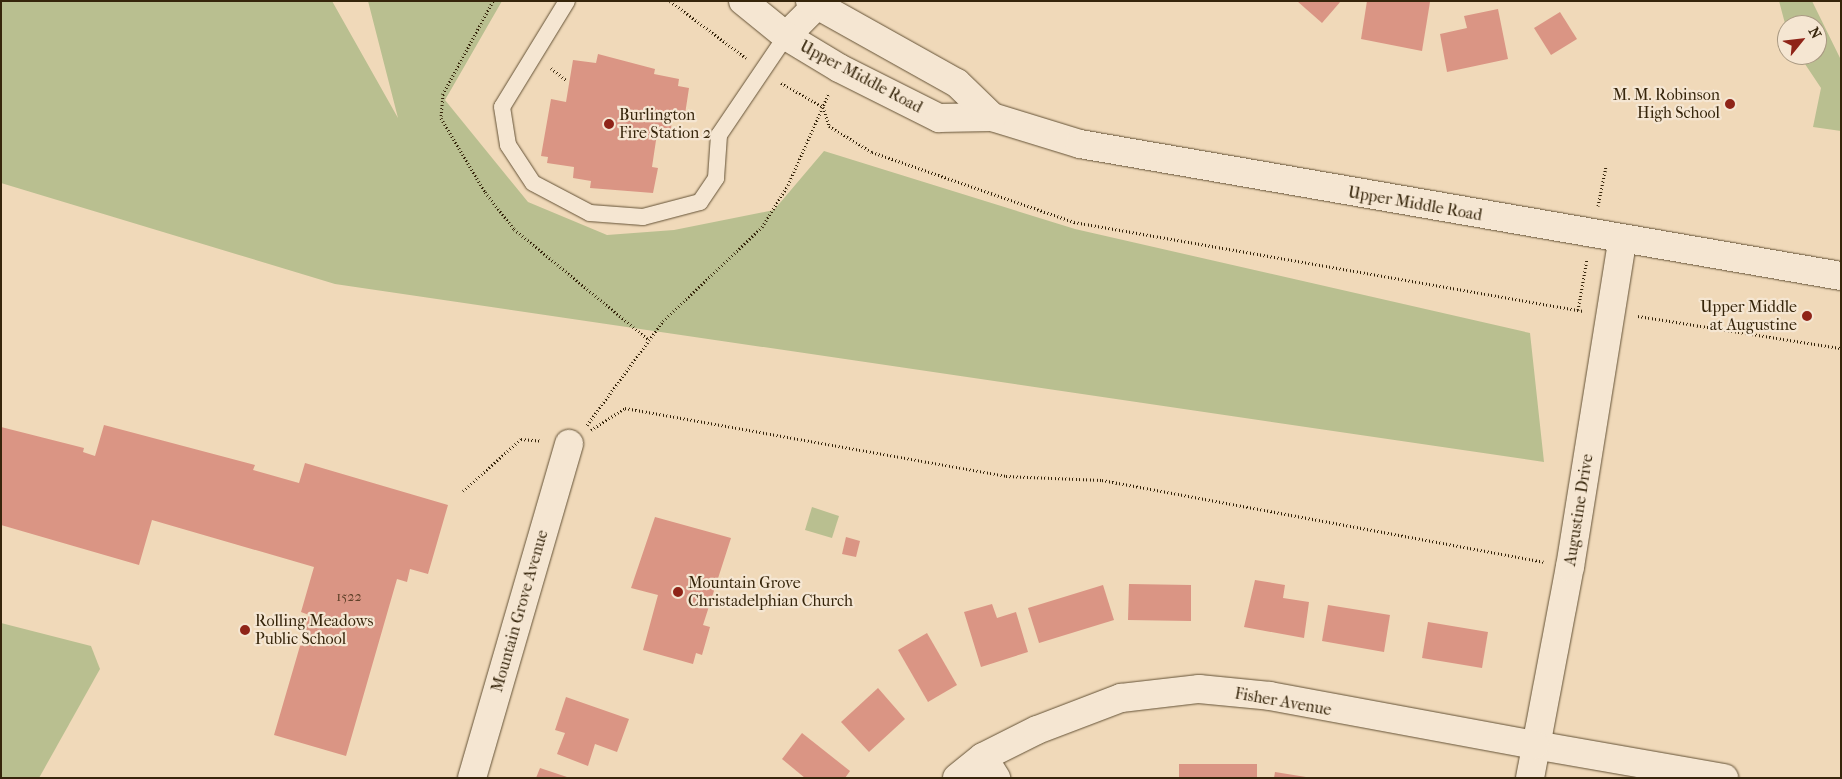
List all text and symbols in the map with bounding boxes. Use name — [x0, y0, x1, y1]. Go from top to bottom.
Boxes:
north arrow — [1777, 15, 1827, 65]
text: N — [1805, 24, 1825, 42]
street label: Upper Middle Road — [797, 37, 925, 117]
place label: M. M. Robinson High School — [1613, 85, 1720, 123]
marker: M. M. Robinson High School — [1724, 98, 1736, 110]
place label: Burlington Fire Station 2 — [619, 105, 711, 143]
marker: Burlington Fire Station 2 — [603, 118, 615, 130]
street label: Upper Middle Road — [1346, 183, 1484, 225]
place label: Upper Middle at Augustine — [1700, 297, 1797, 335]
marker: Upper Middle at Augustine — [1801, 310, 1813, 322]
street label: Augustine Drive — [1561, 453, 1597, 567]
street label: Mountain Grove Avenue — [488, 528, 552, 694]
place label: Mountain Grove Christadelphian Church — [688, 573, 853, 611]
marker: Mountain Grove Christadelphian Church — [672, 586, 684, 598]
house number: 1522 — [336, 589, 362, 605]
place label: Rolling Meadows Public School — [255, 611, 373, 649]
marker: Rolling Meadows Public School — [239, 624, 251, 636]
street label: Fisher Avenue — [1233, 684, 1333, 720]

